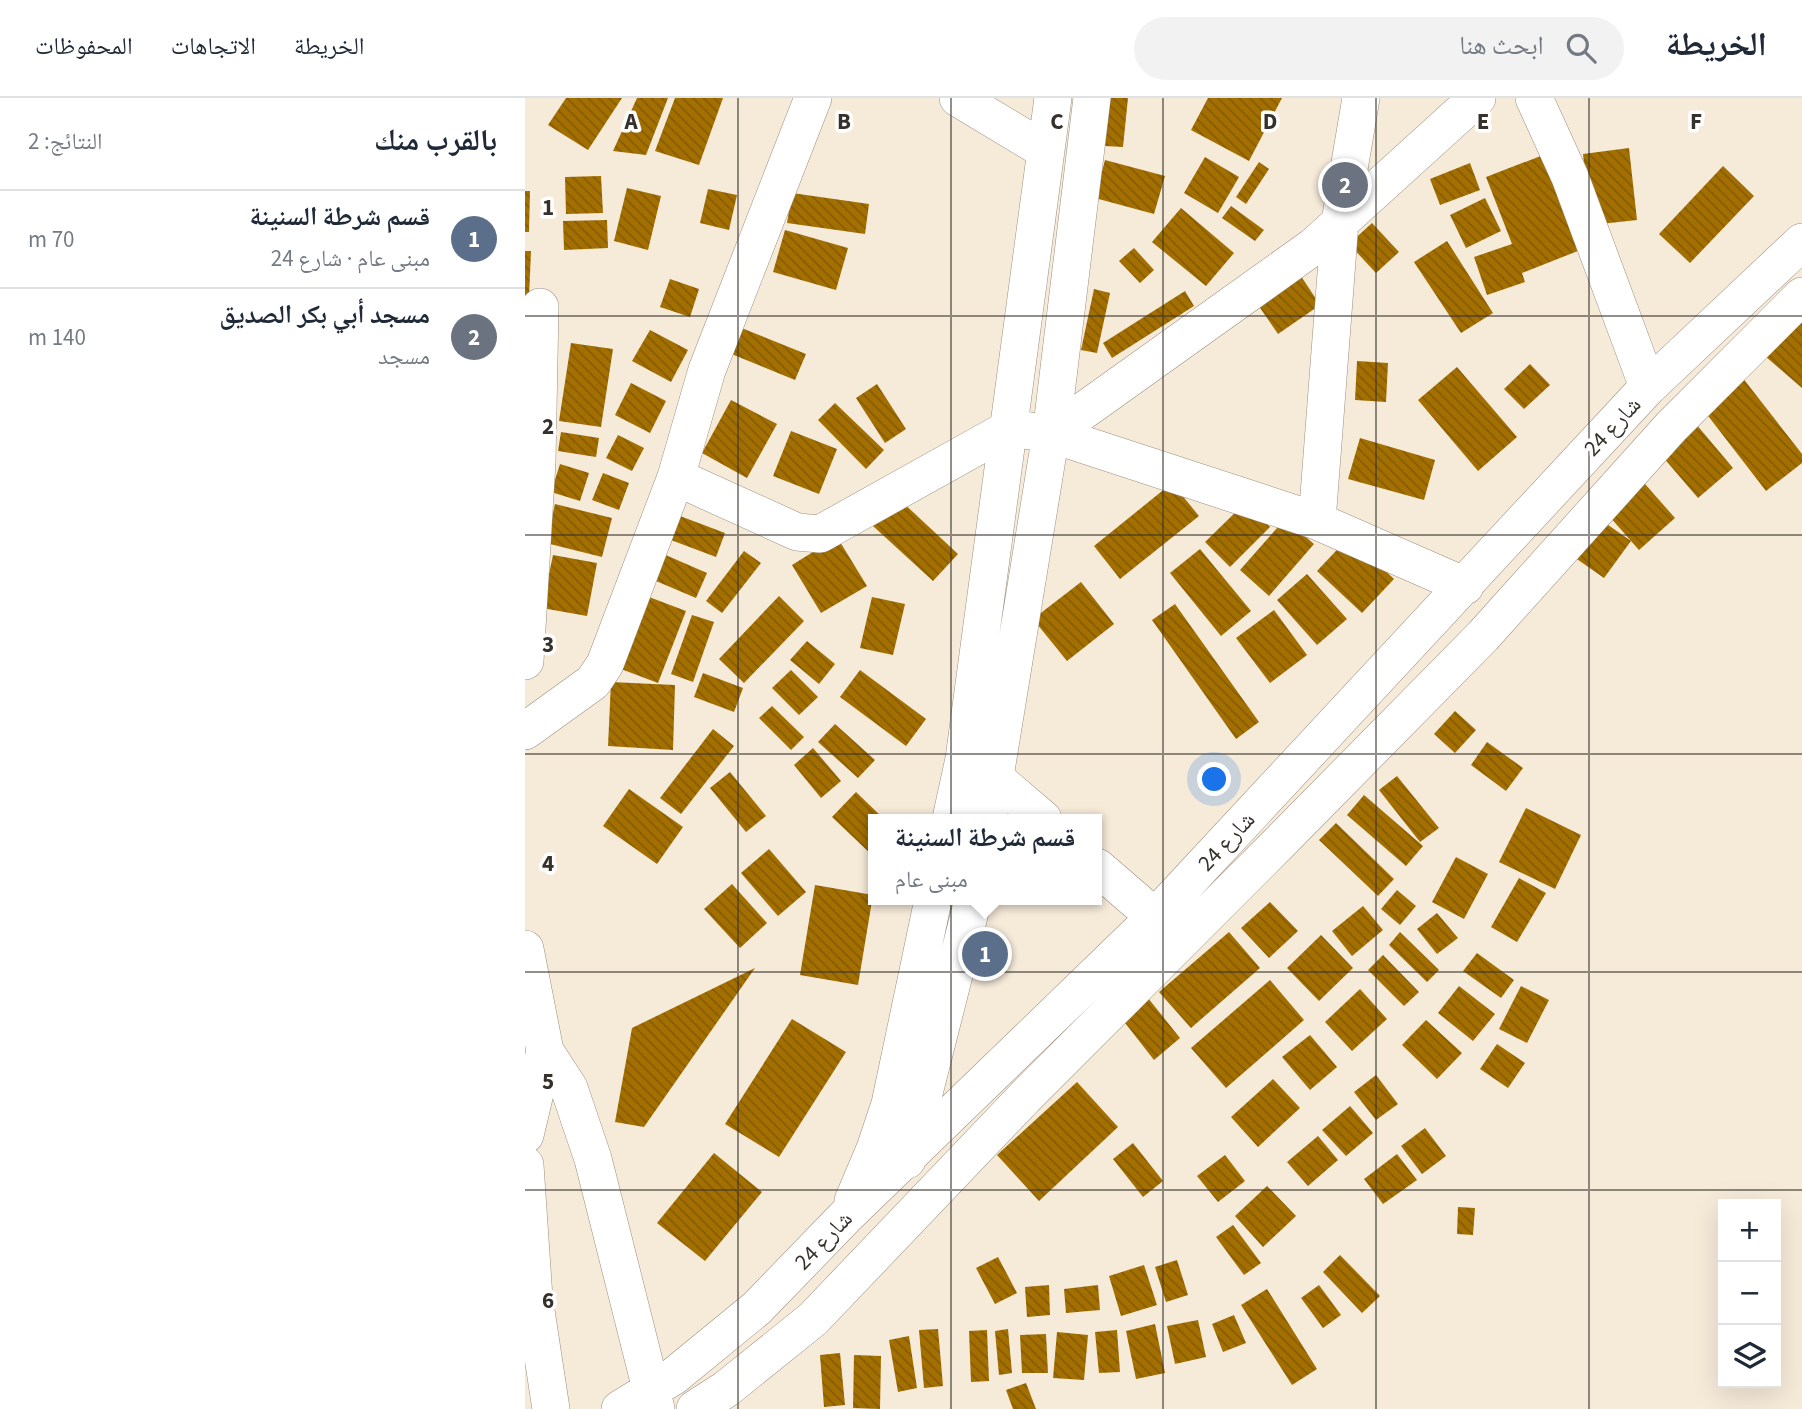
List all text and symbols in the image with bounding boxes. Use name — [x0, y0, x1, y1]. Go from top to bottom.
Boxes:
search box — [1134, 17, 1624, 80]
text: الخريطة — [1666, 21, 1767, 68]
text: ابحث هنا — [1459, 27, 1544, 64]
text: المحفوظات — [35, 29, 133, 64]
text: الاتجاهات — [171, 29, 256, 64]
text: الخريطة — [294, 29, 365, 64]
icon: search — [1562, 29, 1600, 67]
text: A — [623, 105, 638, 138]
text: B — [837, 105, 851, 138]
text: C — [1050, 105, 1064, 138]
text: D — [1263, 105, 1277, 138]
text: E — [1477, 105, 1489, 138]
text: F — [1690, 105, 1702, 138]
text: بالقرب منك — [374, 119, 497, 162]
text: النتائج: 2 — [28, 125, 103, 158]
pin: 2 — [1322, 159, 1368, 211]
text: 1 — [542, 191, 554, 224]
text: قسم شرطة السنينة — [250, 198, 430, 235]
text: 70 m — [28, 223, 75, 256]
text: 1 — [468, 223, 480, 256]
text: مبنى عام · شارع 24 — [271, 242, 430, 275]
text: مسجد أبي بكر الصديق — [219, 296, 430, 333]
text: 140 m — [28, 321, 86, 354]
text: 2 — [468, 321, 480, 354]
text: مسجد — [378, 340, 430, 373]
street label: شارع 24 — [1576, 389, 1649, 464]
text: 2 — [542, 410, 554, 443]
text: 3 — [542, 628, 554, 661]
your location — [1197, 762, 1231, 796]
street label: شارع 24 — [1190, 804, 1263, 879]
popup — [868, 814, 1102, 905]
text: قسم شرطة السنينة — [895, 819, 1075, 856]
text: 4 — [542, 847, 554, 880]
text: مبنى عام — [895, 863, 968, 896]
pin: 1 — [962, 928, 1008, 980]
text: 5 — [542, 1065, 554, 1098]
map controls — [1718, 1199, 1781, 1388]
button: + — [1718, 1199, 1781, 1262]
street label: شارع 24 — [787, 1203, 860, 1277]
button: − — [1718, 1262, 1781, 1325]
text: 6 — [542, 1284, 554, 1317]
button: layers — [1718, 1325, 1781, 1388]

